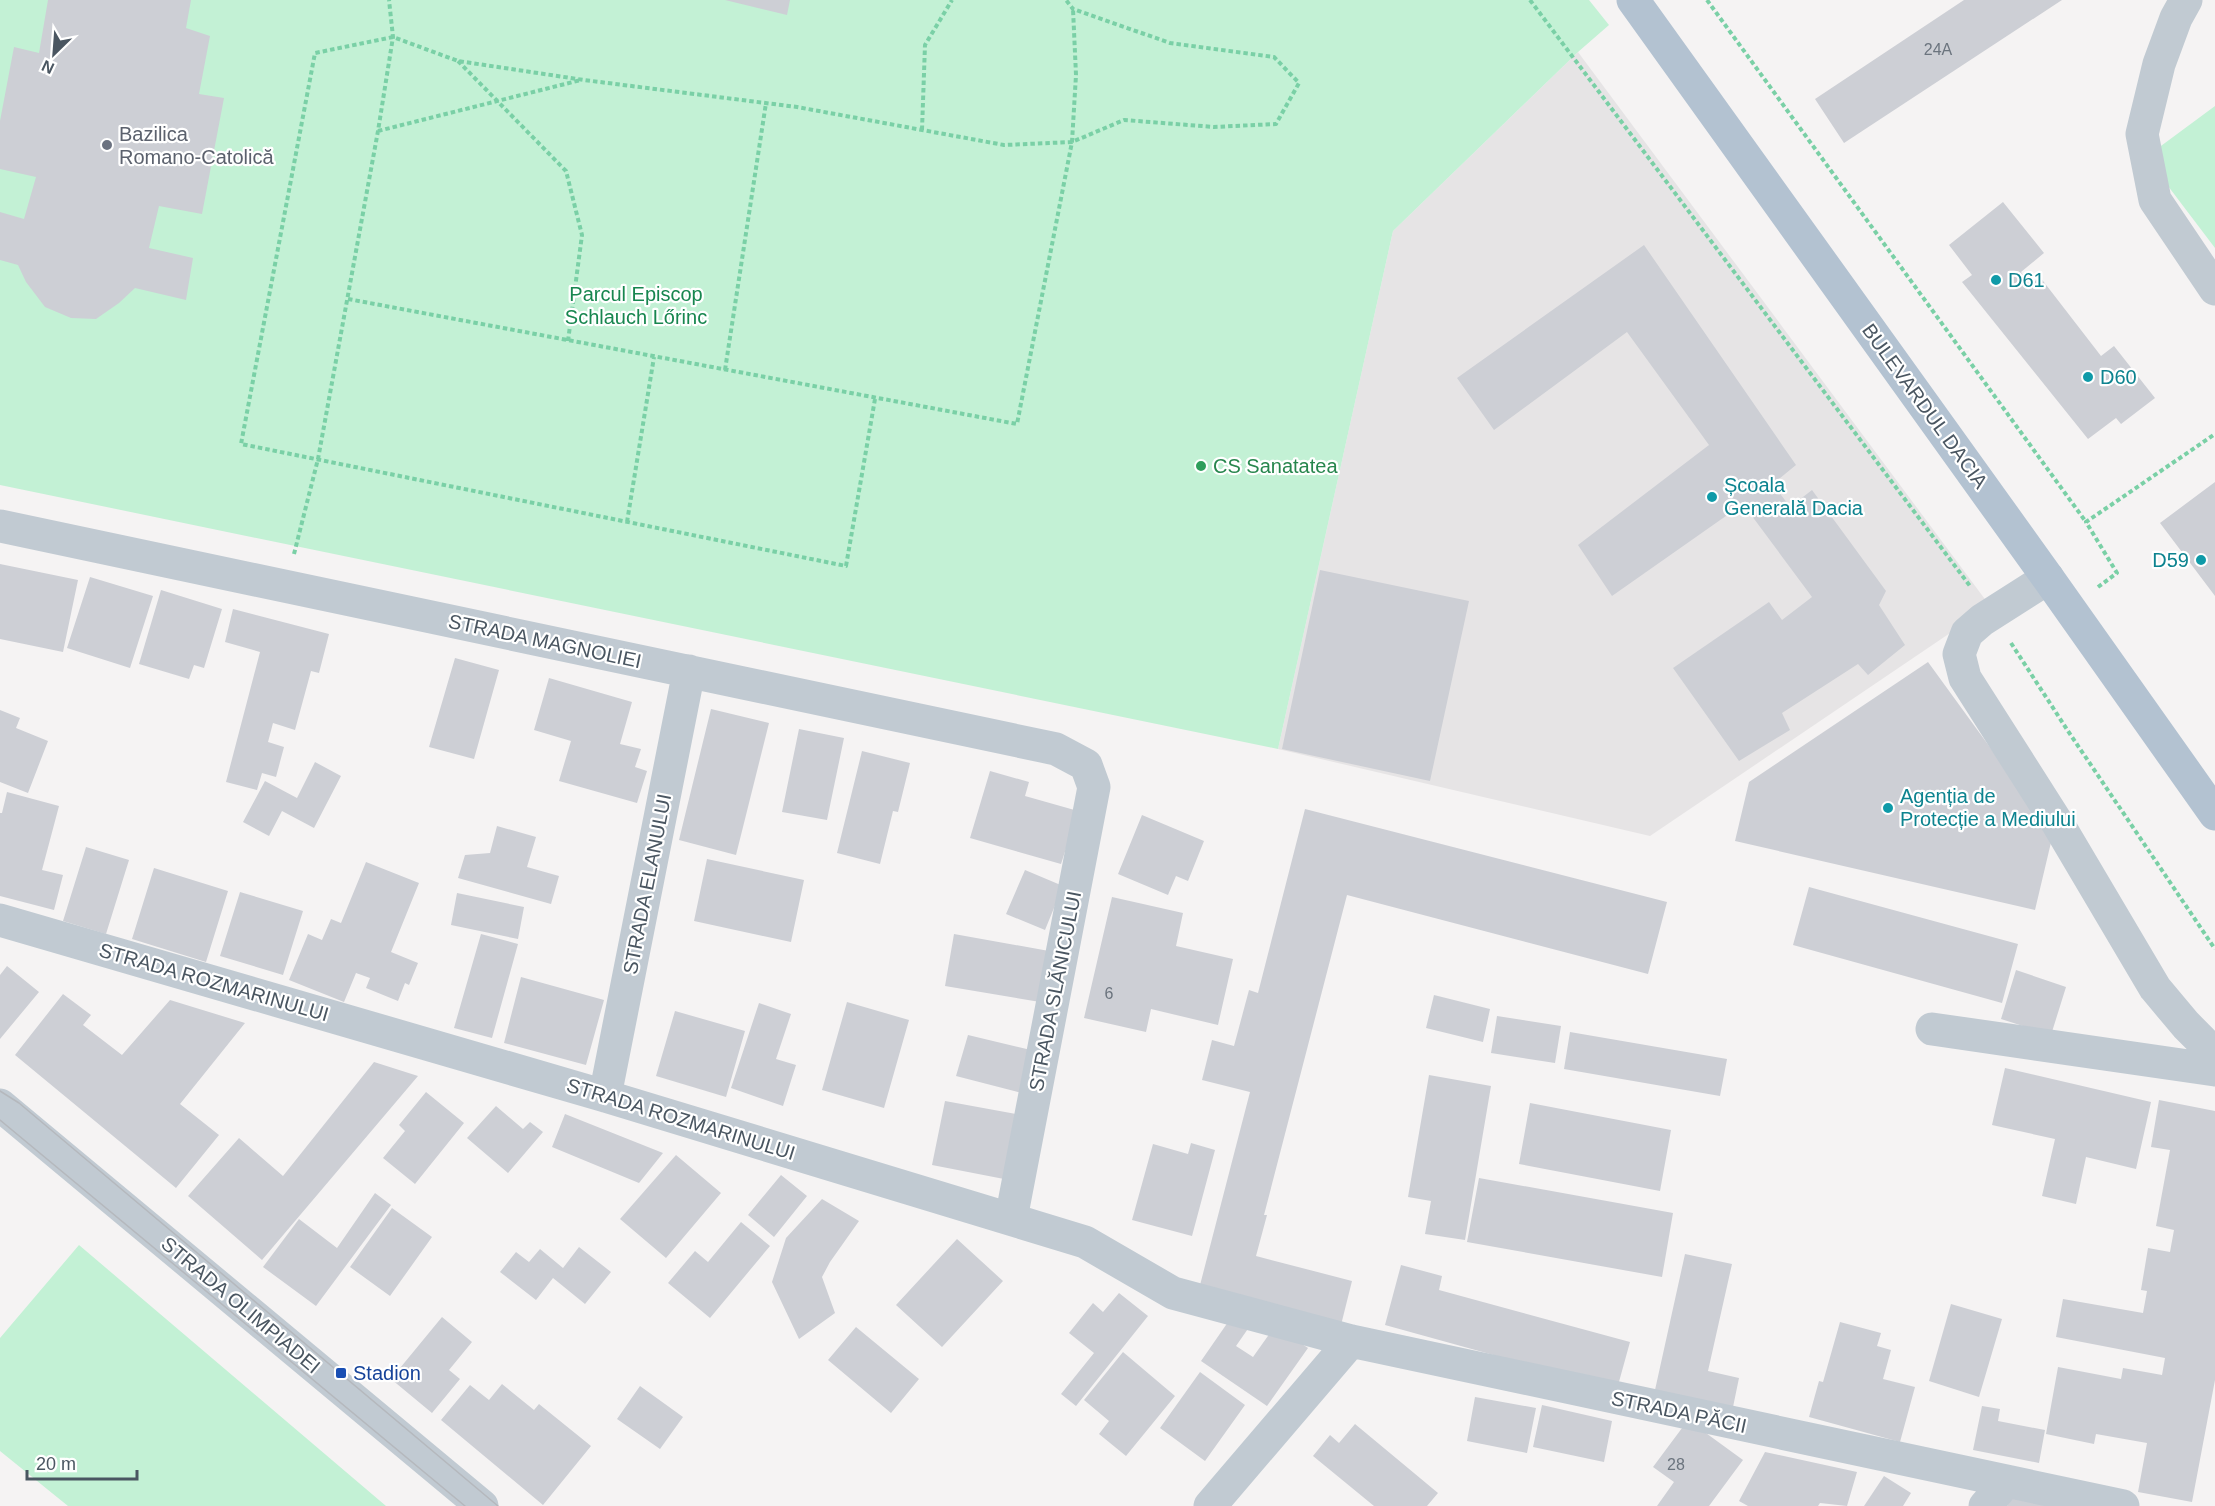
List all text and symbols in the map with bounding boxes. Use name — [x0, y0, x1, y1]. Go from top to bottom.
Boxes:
north arrow — [24, 24, 84, 84]
house number: 24A — [1924, 41, 1953, 58]
text: N — [39, 57, 57, 77]
place label: Bazilica Romano-Catolică — [119, 123, 274, 168]
marker: Bazilica Romano-Catolică — [100, 138, 114, 152]
place label: D61 — [2008, 269, 2045, 291]
marker: D61 — [1989, 273, 2003, 287]
park label: Parcul Episcop Schlauch Lőrinc — [565, 283, 707, 328]
street label: BULEVARDUL DACIA — [1858, 320, 1992, 493]
place label: D60 — [2100, 366, 2137, 388]
marker: D60 — [2081, 370, 2095, 384]
place label: CS Sanatatea — [1213, 455, 1338, 477]
marker: CS Sanatatea — [1194, 459, 1208, 473]
place label: Școala Generală Dacia — [1724, 474, 1864, 519]
marker: Școala Generală Dacia — [1705, 490, 1719, 504]
place label: D59 — [2152, 549, 2189, 571]
marker: D59 — [2194, 553, 2208, 567]
street label: STRADA MAGNOLIEI — [447, 610, 643, 672]
place label: Agenția de Protecție a Mediului — [1900, 785, 2076, 830]
street label: STRADA ELANULUI — [619, 792, 675, 976]
marker: Agenția de Protecție a Mediului — [1881, 801, 1895, 815]
street label: STRADA SLĂNICULUI — [1025, 889, 1085, 1093]
street label: STRADA ROZMARINULUI — [97, 939, 331, 1025]
house number: 6 — [1105, 985, 1114, 1002]
street label: STRADA ROZMARINULUI — [564, 1074, 798, 1164]
street label: STRADA OLIMPIADEI — [157, 1232, 325, 1378]
place label: Stadion — [353, 1362, 421, 1384]
marker: Stadion — [334, 1366, 348, 1380]
street label: STRADA PĂCII — [1609, 1387, 1749, 1437]
scale bar — [27, 1443, 136, 1481]
text: 20 m — [36, 1454, 76, 1474]
house number: 28 — [1667, 1456, 1685, 1473]

